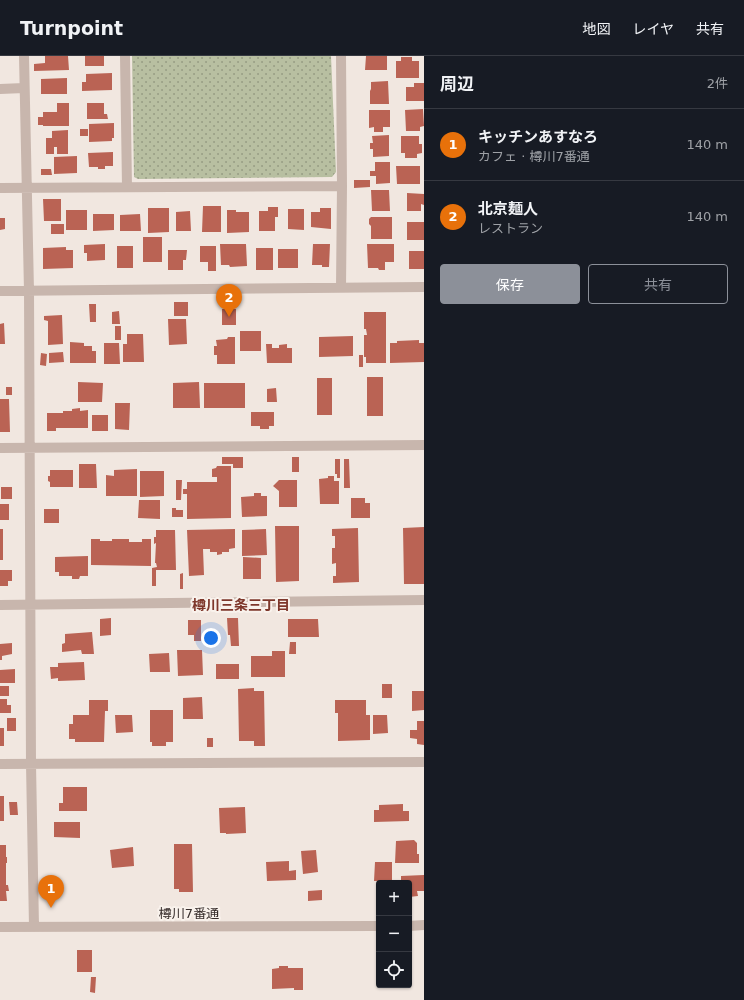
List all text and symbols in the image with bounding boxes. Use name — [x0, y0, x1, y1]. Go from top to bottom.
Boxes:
text: Turnpoint — [20, 17, 123, 39]
text: 地図 — [582, 21, 610, 37]
text: レイヤ — [632, 21, 674, 37]
text: 共有 — [696, 21, 724, 37]
text: 周辺 — [440, 74, 474, 94]
text: 2件 — [707, 76, 728, 91]
text: キッチンあすなろ — [478, 128, 598, 146]
text: 1 — [448, 137, 458, 152]
text: 140 m — [686, 137, 728, 152]
text: カフェ · 樽川7番通 — [478, 149, 590, 164]
text: 北京麺人 — [478, 200, 538, 218]
text: 2 — [448, 209, 458, 224]
text: 140 m — [686, 209, 728, 224]
text: レストラン — [478, 221, 543, 236]
button: 保存 — [440, 264, 580, 304]
button: 共有 — [588, 264, 728, 304]
pin: 2 — [216, 284, 242, 317]
district label: 樽川三条三丁目 — [192, 597, 290, 613]
your location — [201, 628, 221, 648]
pin: 1 — [38, 875, 64, 908]
map controls — [376, 880, 412, 988]
button: + — [376, 880, 412, 916]
street label: 樽川7番通 — [159, 906, 219, 921]
button: − — [376, 916, 412, 952]
button: locate — [376, 952, 412, 988]

